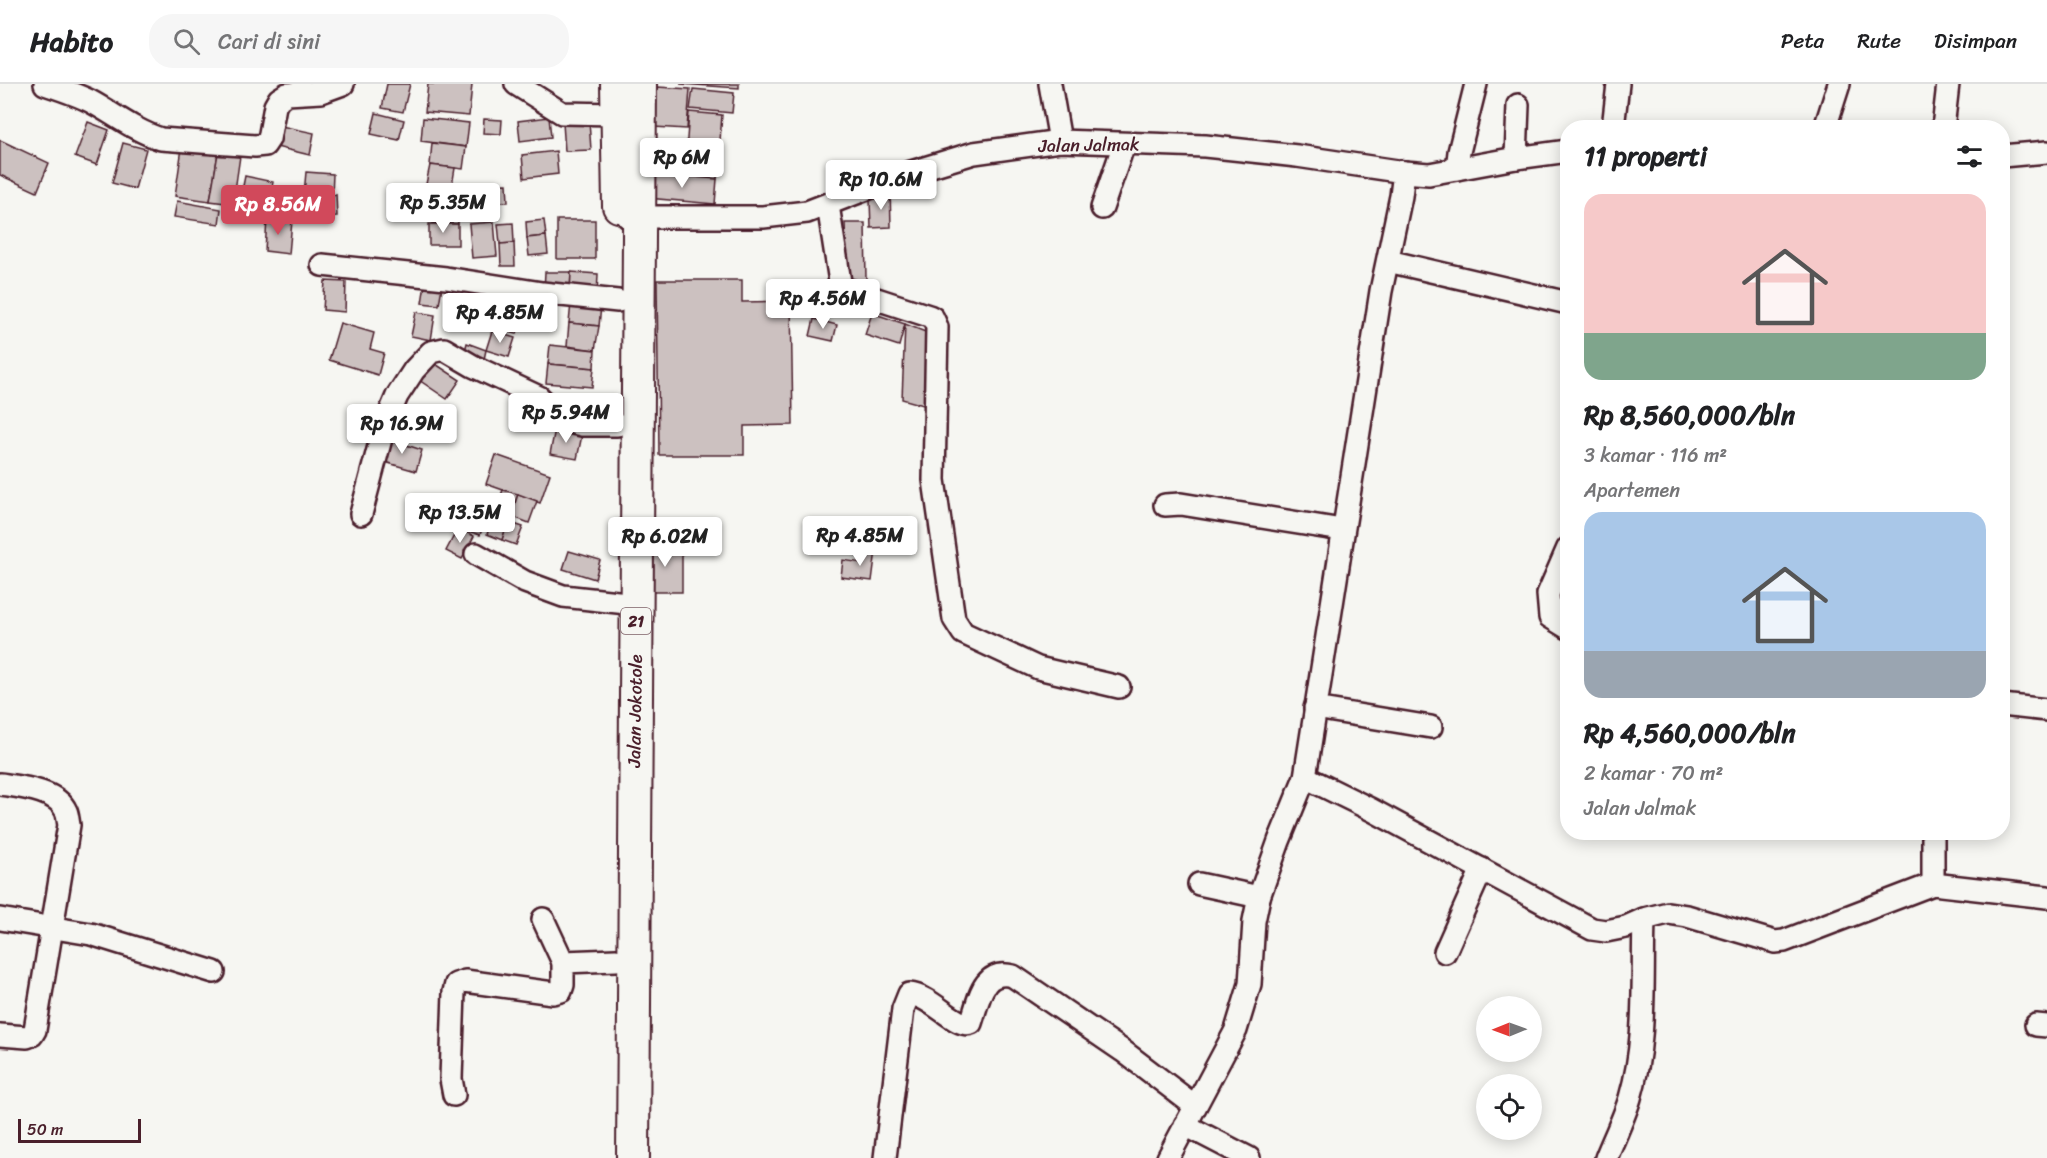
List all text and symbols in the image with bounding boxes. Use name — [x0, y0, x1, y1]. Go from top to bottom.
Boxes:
search box — [149, 14, 569, 68]
text: Habito — [30, 17, 113, 66]
text: Cari di sini — [218, 22, 320, 61]
text: Peta — [1781, 22, 1824, 60]
text: Rute — [1857, 22, 1901, 60]
text: Disimpan — [1934, 22, 2017, 60]
icon: search — [170, 25, 203, 58]
street label: Jalan Jalmak — [1037, 128, 1140, 162]
text: 11 properti — [1584, 133, 1707, 179]
pin: Rp 6M — [640, 138, 724, 189]
text: Rp 6M — [654, 140, 710, 175]
icon: filters — [1953, 140, 1986, 173]
pin: Rp 10.6M — [819, 160, 943, 211]
text: Rp 10.6M — [840, 162, 922, 197]
pin: Rp 5.35M — [381, 183, 505, 234]
pin: Rp 8.56M — [216, 185, 340, 236]
text: Rp 5.35M — [400, 185, 486, 220]
text: Rp 8.56M — [235, 187, 321, 222]
icon: home — [1731, 233, 1839, 341]
pin: Rp 4.56M — [761, 279, 885, 330]
text: Rp 4.56M — [780, 281, 866, 316]
pin: Rp 4.85M — [438, 293, 562, 344]
text: Rp 4.85M — [456, 295, 544, 330]
text: Rp 8,560,000/bln — [1584, 392, 1795, 438]
pin: Rp 5.94M — [504, 393, 628, 444]
text: Rp 5.94M — [522, 395, 610, 430]
pin: Rp 16.9M — [340, 404, 464, 455]
text: Rp 16.9M — [361, 406, 443, 441]
text: 3 kamar · 116 m² — [1584, 438, 1727, 473]
text: Apartemen — [1584, 473, 1680, 508]
pin: Rp 13.5M — [398, 493, 522, 544]
text: Rp 13.5M — [419, 495, 501, 530]
pin: Rp 4.85M — [798, 516, 922, 567]
pin: Rp 6.02M — [603, 517, 727, 568]
text: Rp 4.85M — [816, 518, 904, 553]
text: Rp 6.02M — [622, 519, 708, 554]
icon: home — [1731, 551, 1839, 659]
road number: 21 — [621, 608, 651, 634]
street label: Jalan Jokotole — [618, 654, 652, 769]
text: Rp 4,560,000/bln — [1584, 710, 1796, 756]
text: 2 kamar · 70 m² — [1584, 756, 1723, 791]
text: Jalan Jalmak — [1584, 791, 1696, 826]
north arrow — [1476, 996, 1542, 1062]
map controls — [1476, 996, 1542, 1140]
button: locate — [1476, 1074, 1542, 1140]
text: 50 m — [27, 1115, 63, 1144]
scale bar — [18, 1116, 141, 1144]

